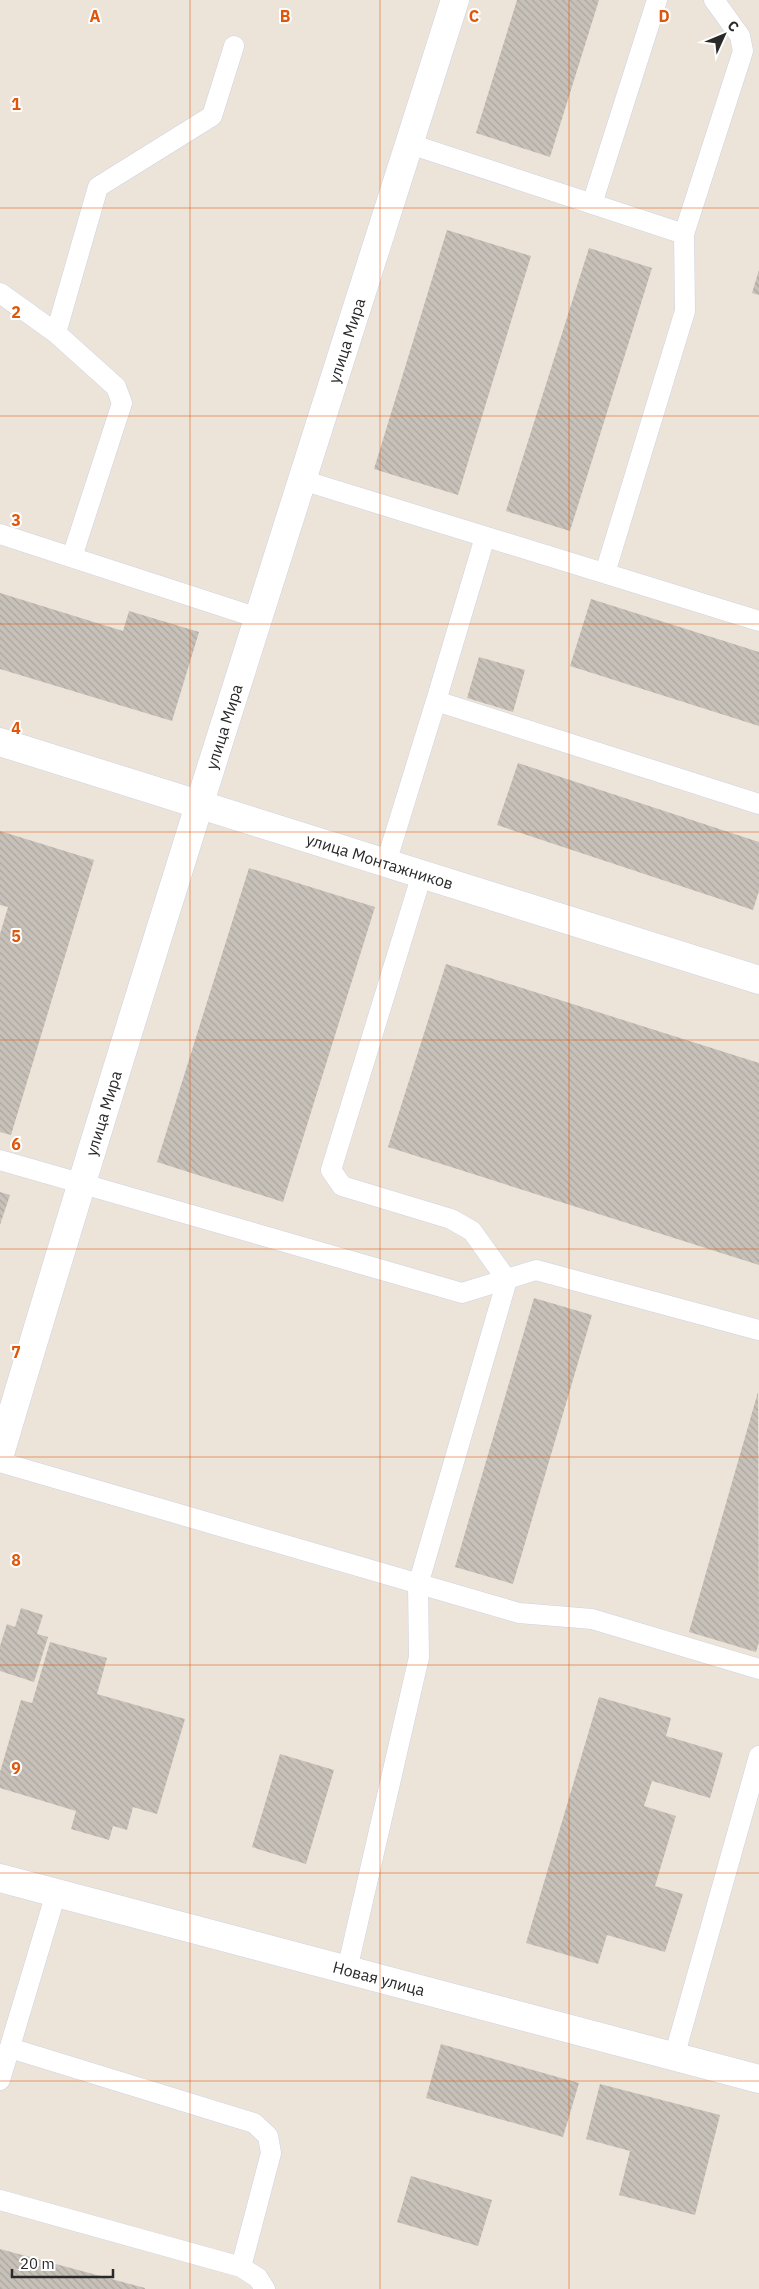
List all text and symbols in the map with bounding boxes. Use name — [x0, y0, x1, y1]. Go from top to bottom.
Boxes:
text: A — [90, 6, 101, 26]
text: B — [280, 6, 291, 26]
text: C — [469, 6, 479, 26]
text: D — [658, 6, 670, 26]
north arrow — [699, 10, 749, 60]
text: С — [724, 16, 743, 36]
text: 1 — [11, 94, 21, 114]
street label: улица Мира — [323, 295, 370, 386]
text: 2 — [11, 302, 21, 322]
text: 3 — [11, 510, 21, 530]
street label: улица Мира — [201, 681, 247, 772]
text: 4 — [11, 718, 21, 738]
street label: улица Монтажников — [304, 829, 456, 894]
text: 5 — [11, 926, 21, 946]
street label: улица Мира — [81, 1068, 126, 1158]
text: 6 — [11, 1134, 21, 1154]
text: 7 — [11, 1342, 21, 1362]
text: 8 — [11, 1550, 21, 1570]
text: 9 — [11, 1758, 21, 1778]
street label: Новая улица — [331, 1957, 428, 2000]
scale bar — [12, 2246, 114, 2278]
text: 20 m — [20, 2254, 55, 2273]

